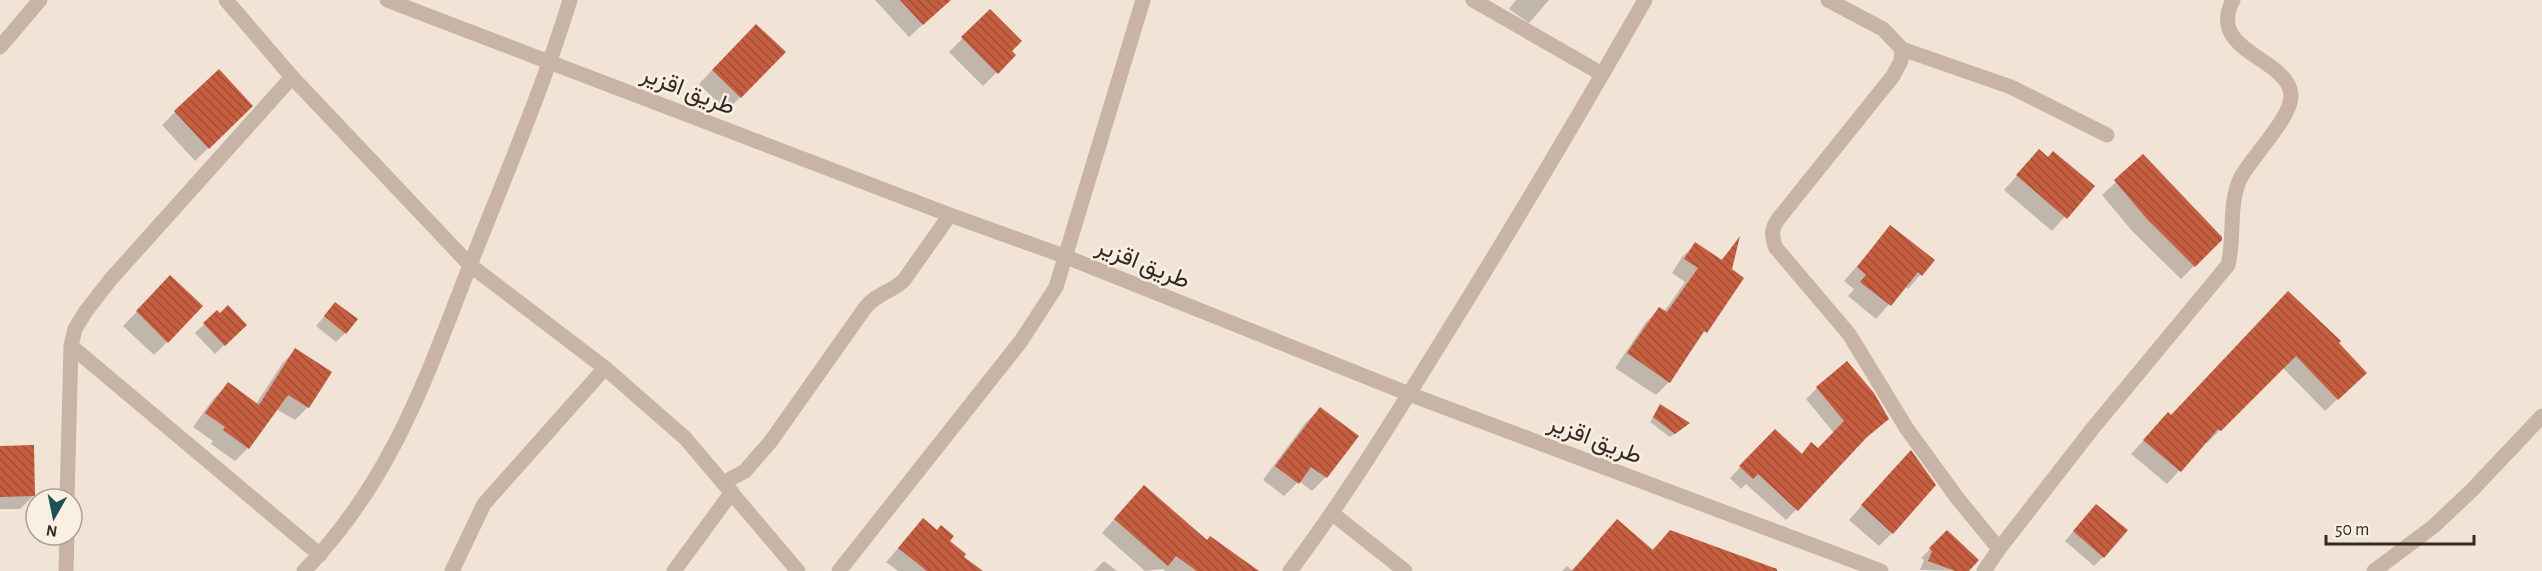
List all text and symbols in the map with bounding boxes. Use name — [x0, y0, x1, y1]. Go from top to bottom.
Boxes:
street label: طريق اقزير — [636, 62, 738, 122]
street label: طريق اقزير — [1091, 234, 1193, 295]
street label: طريق اقزير — [1543, 411, 1645, 471]
north arrow — [24, 487, 84, 547]
scale bar — [2326, 508, 2474, 546]
text: 50 m — [2335, 521, 2369, 539]
text: N — [45, 522, 59, 540]

